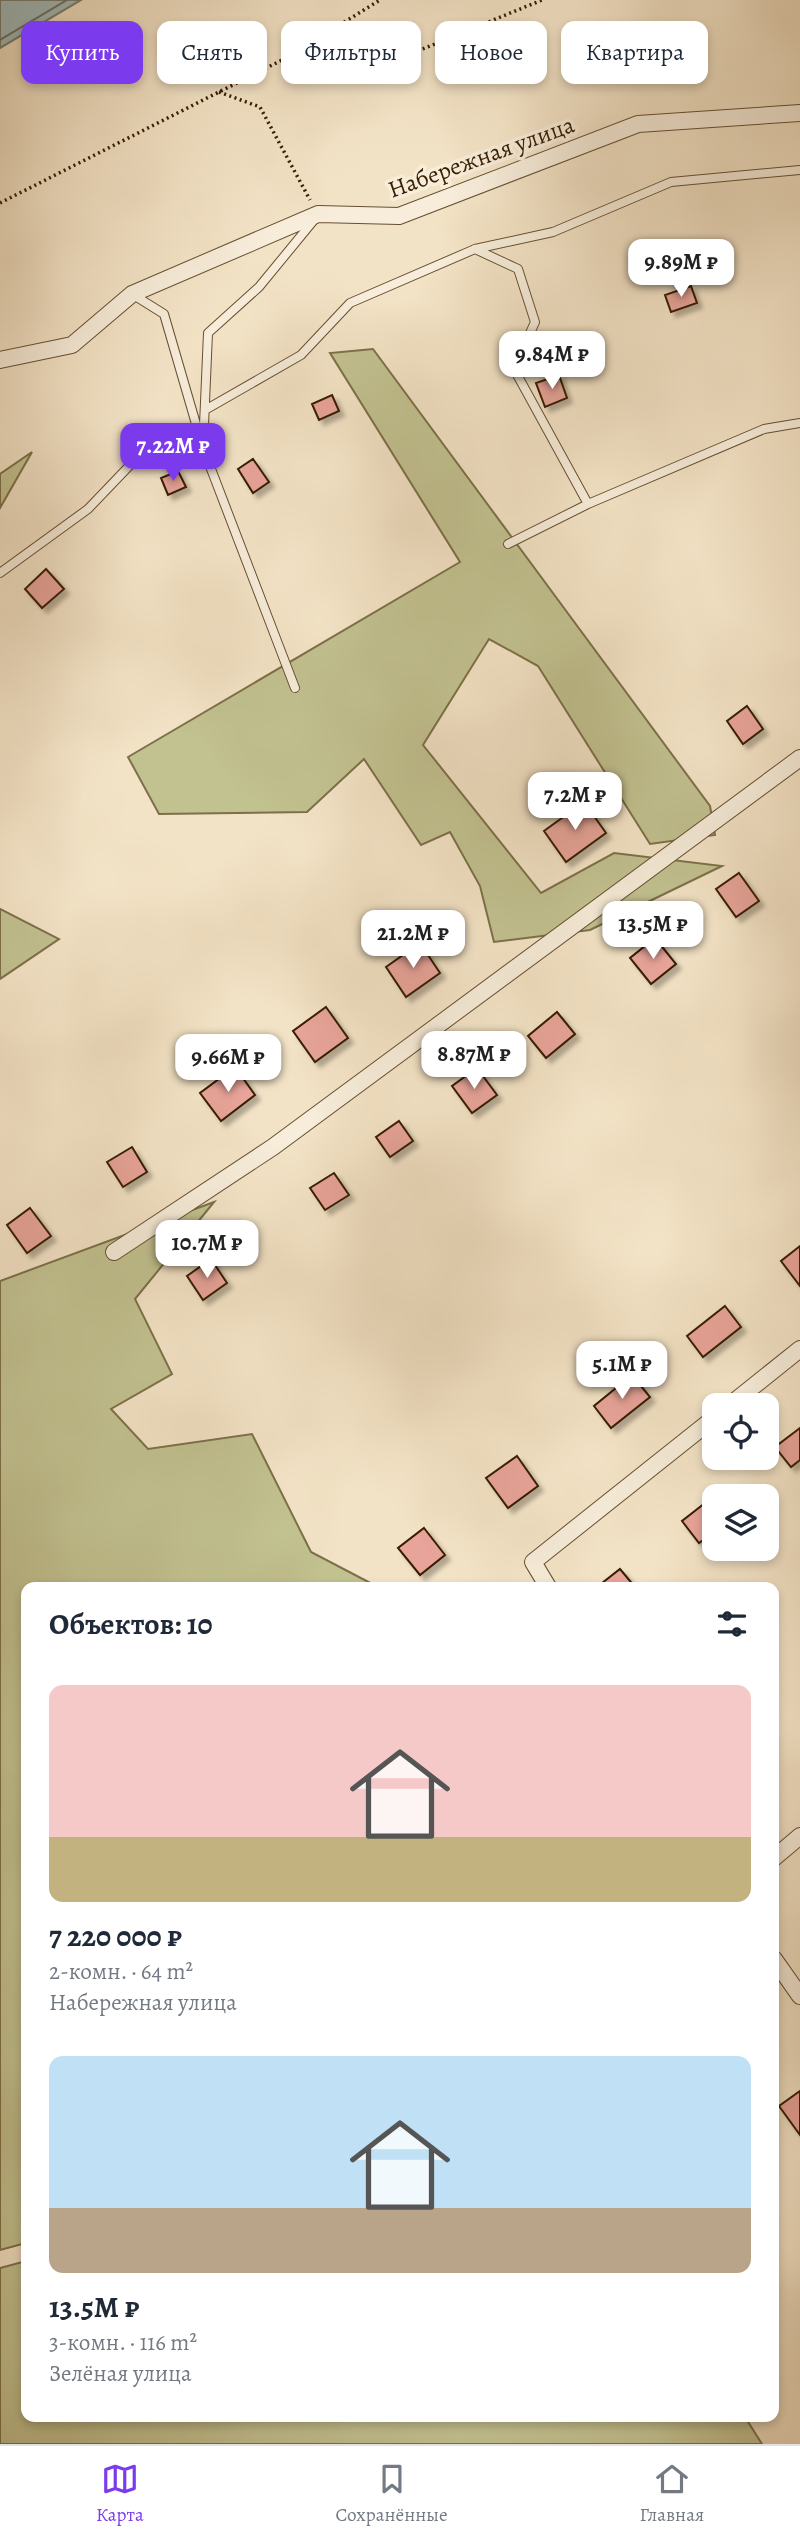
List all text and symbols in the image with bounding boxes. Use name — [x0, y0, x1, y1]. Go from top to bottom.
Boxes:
chip: Купить — [21, 21, 143, 84]
chip: Снять — [157, 21, 267, 84]
chip: Фильтры — [281, 21, 421, 84]
chip: Новое — [435, 21, 547, 84]
chip: Квартира — [561, 21, 708, 84]
street label: Набережная улица — [383, 108, 579, 206]
pin: 9.89M ₽ — [616, 240, 746, 299]
text: 9.89M ₽ — [644, 246, 718, 277]
pin: 9.84M ₽ — [487, 332, 617, 391]
text: 9.84M ₽ — [515, 338, 589, 369]
pin: 7.22M ₽ — [108, 424, 238, 483]
text: 7.22M ₽ — [136, 430, 210, 461]
pin: 7.2M ₽ — [518, 772, 632, 832]
text: 7.2M ₽ — [544, 779, 606, 810]
pin: 13.5M ₽ — [588, 902, 718, 961]
text: 13.5M ₽ — [618, 908, 688, 939]
pin: 21.2M ₽ — [348, 911, 478, 970]
text: 21.2M ₽ — [377, 917, 449, 948]
pin: 8.87M ₽ — [409, 1032, 539, 1091]
pin: 9.66M ₽ — [163, 1034, 293, 1094]
text: 8.87M ₽ — [437, 1038, 511, 1069]
text: 9.66M ₽ — [191, 1041, 265, 1072]
pin: 10.7M ₽ — [142, 1220, 272, 1280]
text: 10.7M ₽ — [172, 1227, 242, 1258]
pin: 5.1M ₽ — [565, 1342, 679, 1401]
text: 5.1M ₽ — [592, 1348, 652, 1379]
map controls — [702, 1393, 779, 1561]
button: locate — [702, 1393, 779, 1470]
button: layers — [702, 1484, 779, 1561]
text: Объектов: 10 — [49, 1604, 212, 1644]
icon: filters — [713, 1605, 751, 1643]
icon: home — [337, 1731, 463, 1857]
text: 7 220 000 ₽ — [49, 1916, 182, 1956]
text: 2-комн. · 64 m² — [49, 1956, 193, 1987]
text: Набережная улица — [49, 1987, 237, 2018]
icon: home — [337, 2102, 463, 2228]
text: 13.5M ₽ — [49, 2287, 139, 2327]
text: 3-комн. · 116 m² — [49, 2327, 197, 2358]
text: Зелёная улица — [49, 2358, 192, 2389]
tab: Карта — [96, 2460, 144, 2528]
tab: Сохранённые — [336, 2460, 448, 2528]
tab: Главная — [639, 2460, 704, 2528]

